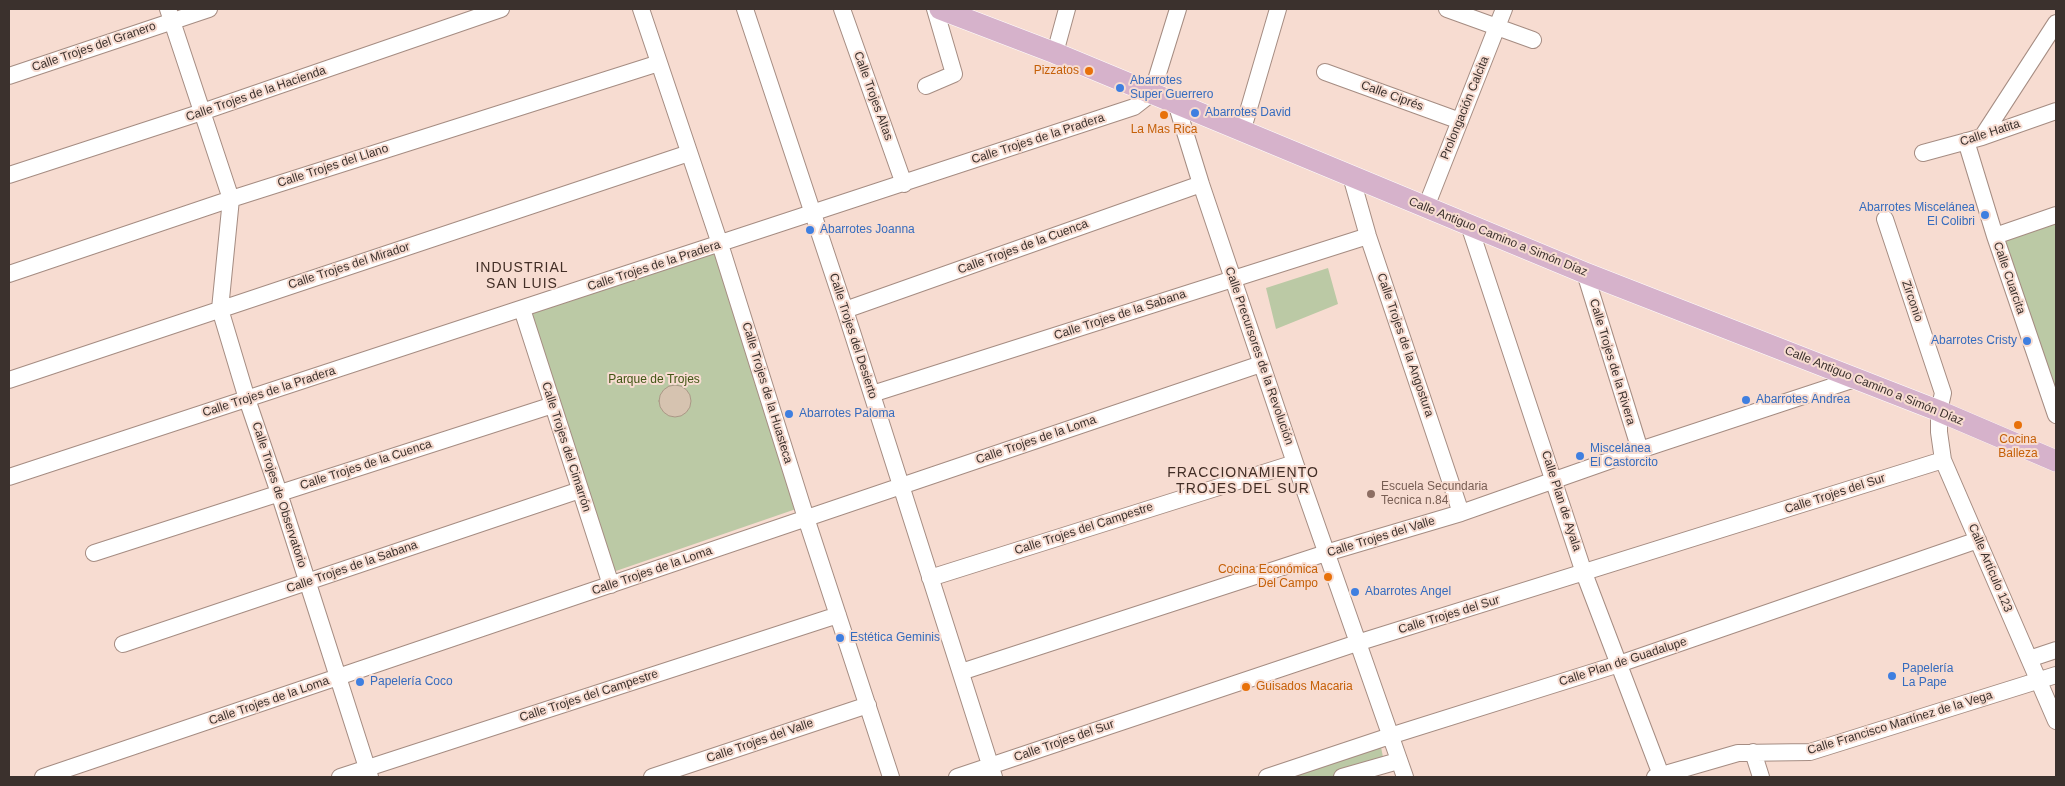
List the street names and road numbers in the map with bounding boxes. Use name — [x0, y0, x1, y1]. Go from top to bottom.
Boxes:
street label: Calle Trojes del Granero — [30, 19, 158, 75]
street label: Calle Trojes Altas — [850, 50, 896, 142]
street label: Prolongación Calcita — [1438, 54, 1492, 162]
street label: Calle Trojes de la Hacienda — [184, 63, 328, 125]
street label: Calle Ciprés — [1359, 78, 1425, 114]
street label: Calle Trojes de la Pradera — [970, 111, 1106, 167]
street label: Calle Hatita — [1958, 117, 2022, 149]
street label: Calle Trojes del Llano — [276, 141, 390, 191]
street label: Calle Antiguo Camino a Simón Díaz — [1407, 194, 1589, 280]
street label: Calle Trojes de la Cuenca — [956, 217, 1090, 277]
street label: Calle Trojes de la Pradera — [586, 238, 722, 294]
street label: Calle Trojes del Mirador — [286, 240, 412, 292]
street label: Calle Cuarcita — [1990, 240, 2028, 316]
street label: Calle Precursores de la Revolución — [1222, 265, 1296, 447]
street label: Calle Trojes de la Angostura — [1374, 271, 1436, 419]
street label: Calle Trojes del Desierto — [826, 272, 880, 400]
street label: Zirconio — [1898, 278, 1926, 324]
street label: Calle Trojes de la Sabana — [1052, 287, 1188, 343]
street label: Calle Trojes de la Rivera — [1586, 297, 1638, 427]
street label: Calle Trojes de la Huasteca — [739, 321, 795, 465]
street label: Calle Antiguo Camino a Simón Díaz — [1783, 343, 1965, 429]
street label: Calle Trojes de la Pradera — [201, 364, 337, 420]
street label: Calle Trojes del Cimarrón — [538, 380, 594, 514]
street label: Calle Trojes de la Loma — [974, 413, 1098, 467]
street label: Calle Trojes de Observatorio — [249, 420, 309, 570]
street label: Calle Trojes de la Cuenca — [298, 437, 434, 493]
street label: Calle Plan de Ayala — [1538, 449, 1584, 553]
street label: Calle Trojes del Sur — [1783, 471, 1887, 517]
street label: Calle Trojes del Campestre — [1013, 500, 1155, 558]
street label: Calle Trojes del Valle — [1325, 514, 1437, 560]
street label: Calle Artículo 123 — [1965, 522, 2015, 614]
street label: Calle Trojes de la Sabana — [285, 538, 419, 596]
street label: Calle Trojes de la Loma — [590, 544, 714, 598]
street label: Calle Trojes del Sur — [1397, 593, 1501, 637]
street label: Calle Plan de Guadalupe — [1557, 635, 1689, 689]
street label: Calle Trojes del Campestre — [518, 667, 660, 725]
street label: Calle Trojes de la Loma — [207, 674, 331, 728]
street label: Calle Francisco Martínez de la Vega — [1806, 688, 1994, 758]
street label: Calle Trojes del Valle — [705, 716, 815, 766]
street label: Calle Trojes del Sur — [1012, 717, 1116, 765]

